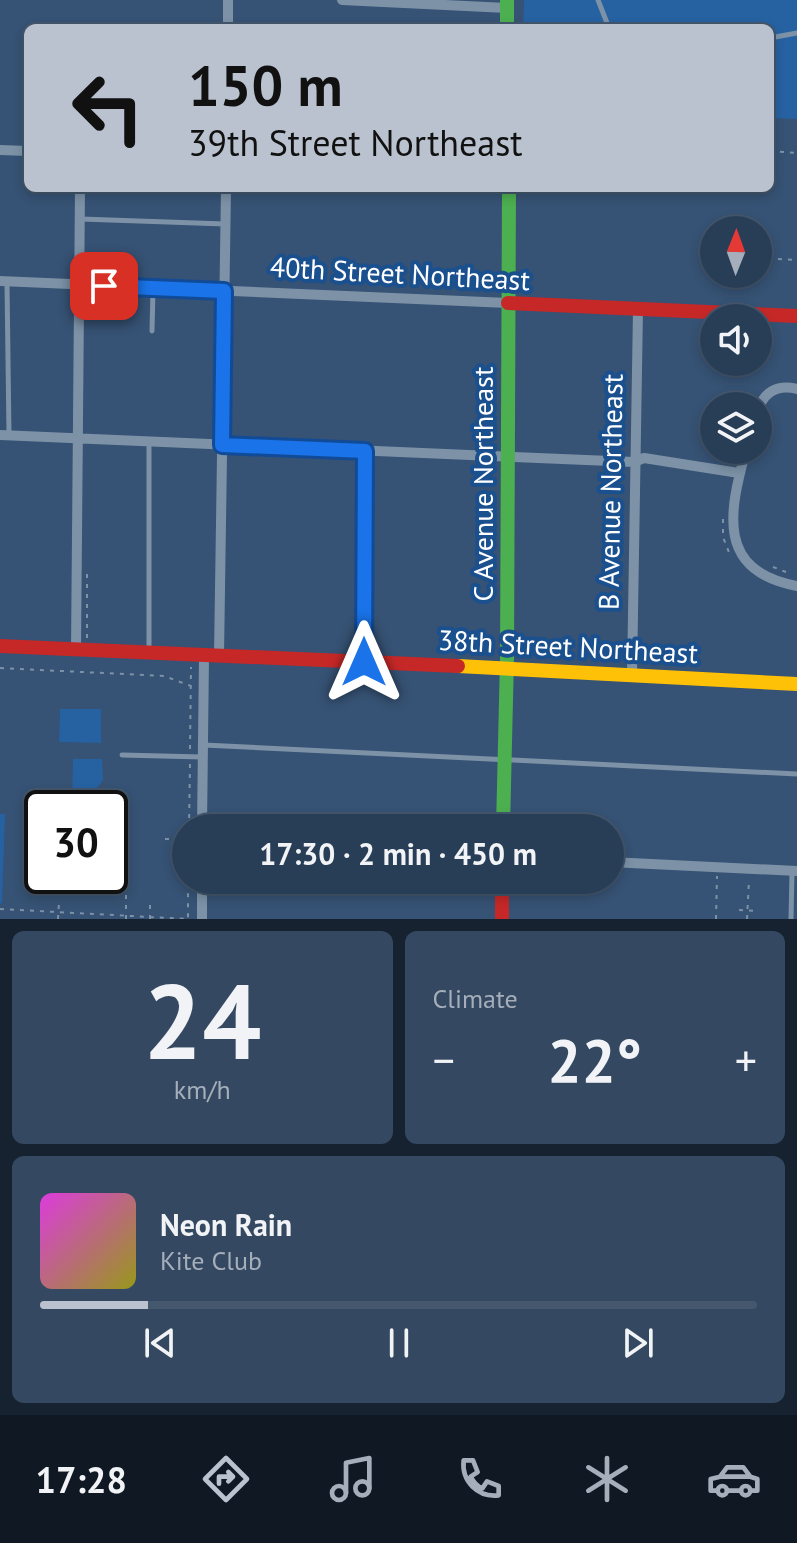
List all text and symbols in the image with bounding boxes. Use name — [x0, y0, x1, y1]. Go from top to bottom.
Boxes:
text: 150 m — [188, 49, 343, 121]
icon: left — [56, 56, 160, 160]
text: 39th Street Northeast — [188, 119, 523, 166]
north arrow — [700, 216, 772, 288]
map controls — [700, 216, 772, 464]
street label: 40th Street Northeast — [269, 248, 531, 298]
pin — [70, 252, 138, 320]
icon: arrive — [82, 264, 126, 308]
button: sound — [700, 304, 772, 376]
street label: C Avenue Northeast — [464, 366, 501, 601]
street label: B Avenue Northeast — [589, 373, 631, 610]
button: layers — [700, 392, 772, 464]
position arrow — [322, 620, 406, 704]
street label: 38th Street Northeast — [437, 621, 699, 671]
speed limit sign: 30 — [24, 790, 128, 894]
text: 17:30 · 2 min · 450 m — [259, 834, 537, 873]
text: 24 — [143, 953, 261, 1088]
text: Climate — [433, 982, 518, 1015]
text: 22° — [548, 1021, 642, 1099]
text: − — [433, 1031, 455, 1088]
text: + — [735, 1031, 757, 1088]
text: km/h — [174, 1073, 231, 1106]
text: Neon Rain — [160, 1205, 292, 1244]
text: Kite Club — [160, 1244, 262, 1277]
icon: previous — [138, 1321, 182, 1365]
icon: pause — [377, 1321, 421, 1365]
icon: next — [616, 1321, 660, 1365]
icon: directions — [198, 1451, 254, 1507]
icon: music — [325, 1451, 381, 1507]
icon: phone — [452, 1451, 508, 1507]
icon: climate — [579, 1451, 635, 1507]
icon: car — [706, 1451, 762, 1507]
text: 17:28 — [35, 1456, 127, 1503]

